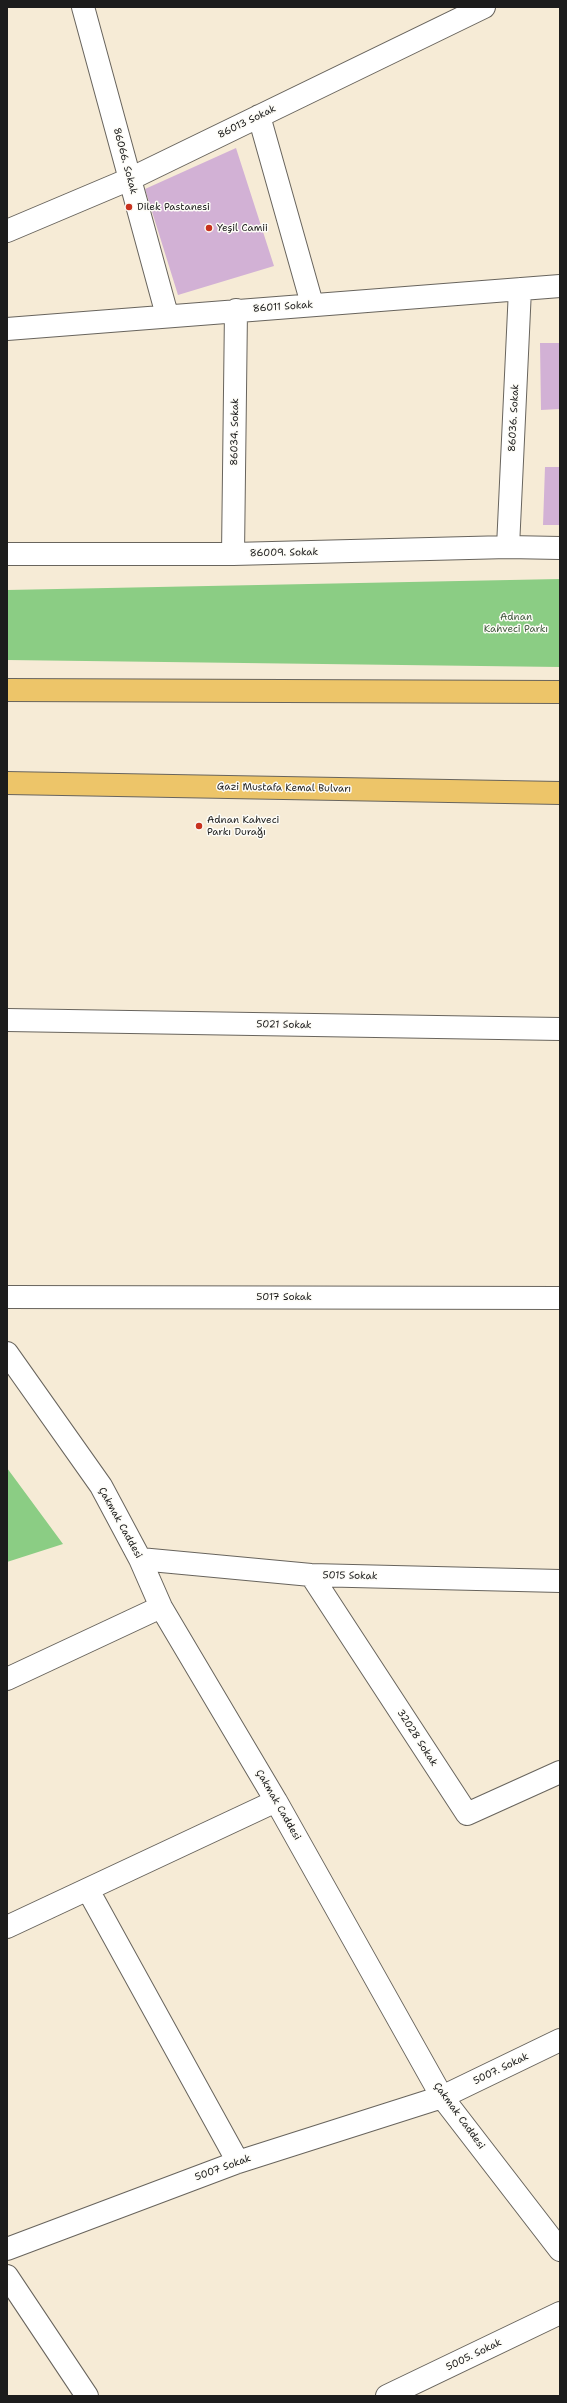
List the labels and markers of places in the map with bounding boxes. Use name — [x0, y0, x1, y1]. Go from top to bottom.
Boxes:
place label: Dilek Pastanesi — [137, 201, 210, 213]
marker: Dilek Pastanesi — [124, 202, 134, 212]
place label: Yeşil Camii — [217, 222, 268, 234]
marker: Yeşil Camii — [204, 223, 214, 233]
place label: Adnan Kahveci Parkı Durağı — [207, 814, 279, 838]
marker: Adnan Kahveci Parkı Durağı — [194, 821, 204, 831]

